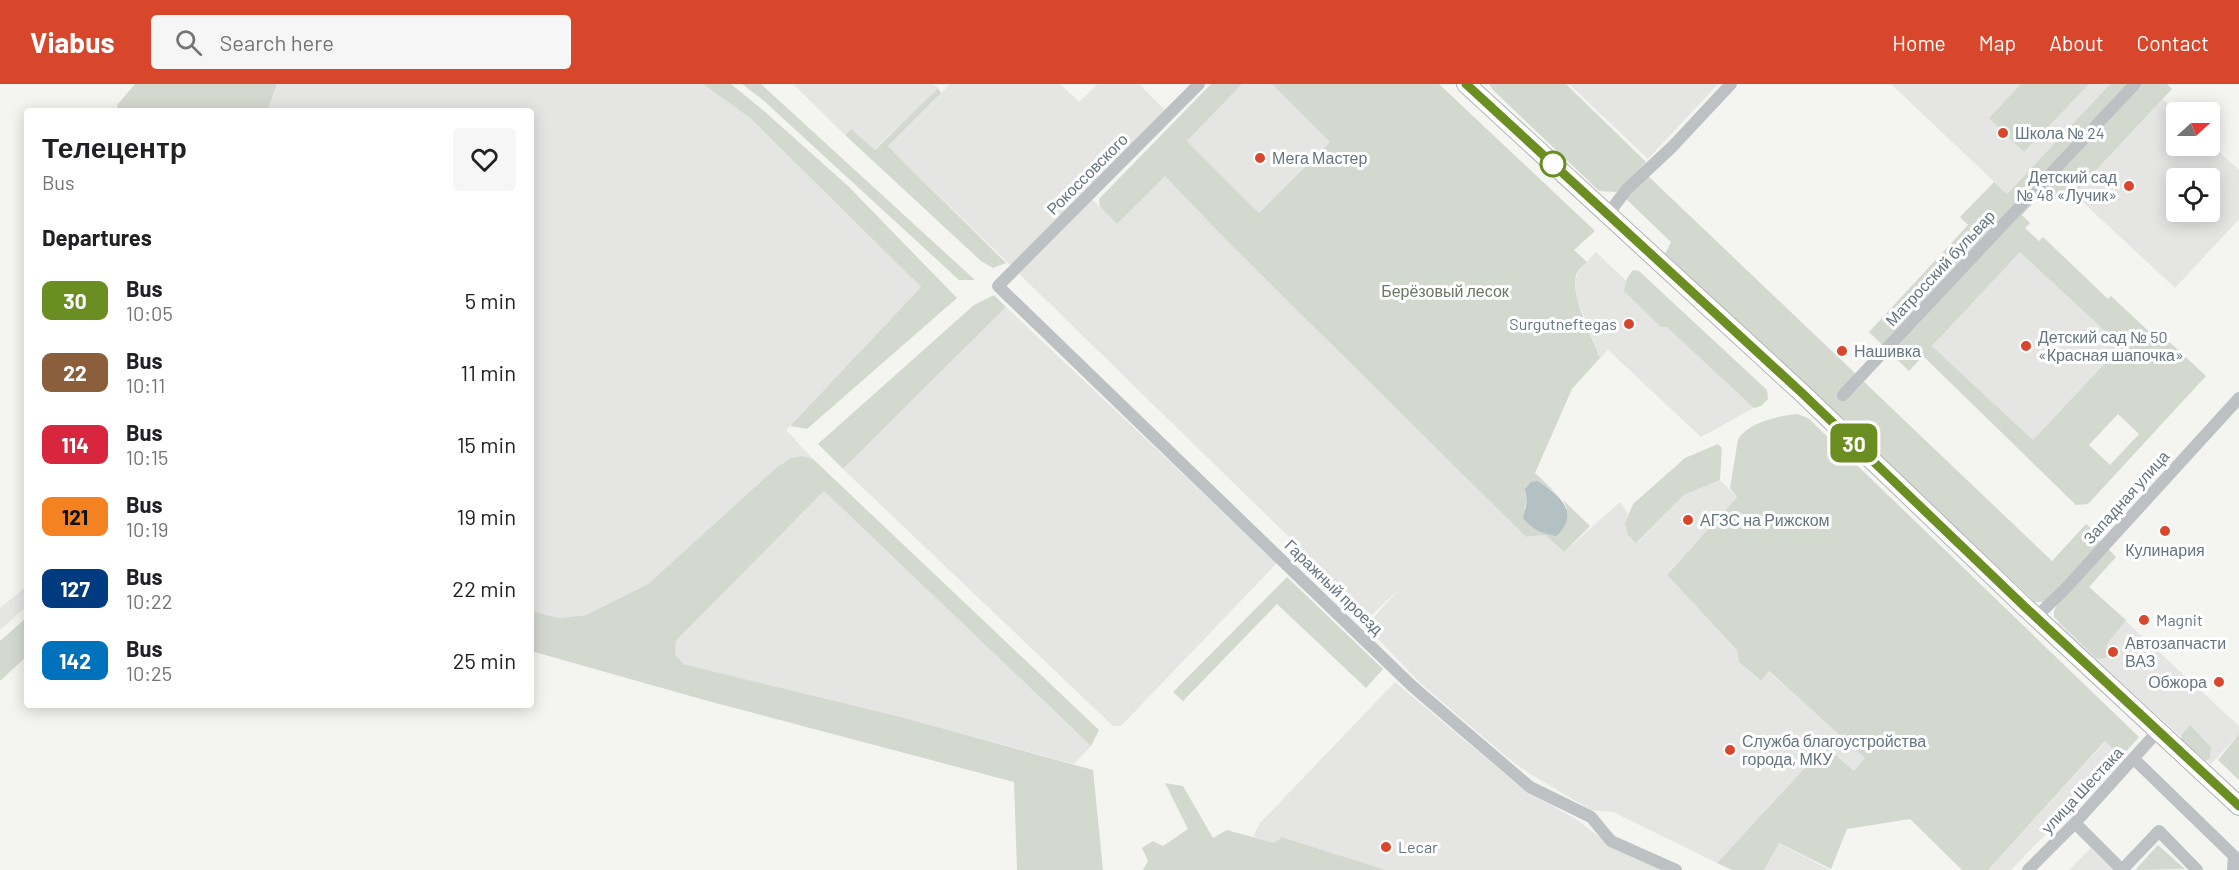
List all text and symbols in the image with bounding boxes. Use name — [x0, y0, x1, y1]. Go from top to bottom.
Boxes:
search box — [151, 15, 571, 69]
text: Viabus — [30, 25, 115, 59]
icon: search — [172, 26, 205, 59]
text: Search here — [220, 29, 334, 55]
text: Home — [1892, 30, 1946, 55]
text: Map — [1979, 30, 2016, 55]
text: About — [2049, 30, 2104, 55]
text: Contact — [2137, 30, 2209, 55]
north arrow — [2166, 102, 2220, 156]
map controls — [2166, 102, 2220, 222]
place label: Школа № 24 — [2015, 123, 2105, 142]
marker: Школа № 24 — [1996, 126, 2010, 140]
button: heart — [453, 128, 516, 191]
street label: Рокоссовского — [1042, 129, 1131, 218]
text: Телецентр — [42, 130, 187, 164]
place label: Мега Мастер — [1272, 148, 1367, 167]
marker: Мега Мастер — [1253, 151, 1267, 165]
unlabelled marker — [1540, 151, 1566, 177]
place label: Детский сад № 48 «Лучик» — [2016, 167, 2118, 204]
button: locate — [2166, 168, 2220, 222]
text: Bus — [42, 170, 75, 194]
marker: Детский сад № 48 «Лучик» — [2122, 179, 2136, 193]
street label: Матросский бульвар — [1881, 206, 1998, 330]
text: Departures — [42, 224, 152, 250]
text: Bus — [126, 275, 163, 301]
park label: Берёзовый лесок — [1381, 281, 1510, 300]
text: 5 min — [465, 287, 516, 313]
text: 30 — [63, 288, 87, 313]
text: 10:05 — [126, 301, 173, 325]
place label: Surgutneftegas — [1509, 314, 1617, 333]
marker: Surgutneftegas — [1622, 317, 1636, 331]
place label: Детский сад № 50 «Красная шапочка» — [2038, 327, 2184, 364]
marker: Детский сад № 50 «Красная шапочка» — [2019, 339, 2033, 353]
place label: Нашивка — [1854, 341, 1921, 360]
marker: Нашивка — [1835, 344, 1849, 358]
text: Bus — [126, 347, 163, 373]
text: 11 min — [460, 359, 516, 385]
text: 22 — [63, 360, 87, 385]
text: 10:11 — [126, 373, 165, 397]
text: Bus — [126, 419, 163, 445]
line badge: 30 — [1827, 424, 1881, 462]
text: 15 min — [457, 431, 516, 457]
text: 30 — [1842, 431, 1866, 456]
text: 114 — [61, 432, 89, 457]
text: 10:15 — [126, 445, 168, 469]
street label: Западная улица — [2079, 446, 2173, 547]
text: Bus — [126, 491, 163, 517]
text: 19 min — [457, 503, 516, 529]
text: 121 — [62, 504, 88, 529]
place label: АГЗС на Рижском — [1700, 510, 1830, 529]
marker: АГЗС на Рижском — [1681, 513, 1695, 527]
text: 10:19 — [126, 517, 169, 541]
marker: Кулинария — [2158, 524, 2172, 538]
street label: Гаражный проезд — [1281, 535, 1388, 639]
place label: Кулинария — [2125, 540, 2205, 559]
text: Bus — [126, 563, 163, 589]
text: 22 min — [452, 575, 516, 601]
text: 127 — [60, 576, 90, 601]
text: 10:22 — [126, 589, 173, 613]
place label: Magnit — [2156, 610, 2203, 629]
marker: Magnit — [2137, 613, 2151, 627]
place label: Автозапчасти ВАЗ — [2125, 633, 2226, 670]
text: Bus — [126, 635, 163, 661]
marker: Автозапчасти ВАЗ — [2106, 645, 2120, 659]
text: 25 min — [453, 647, 516, 673]
text: 142 — [59, 648, 91, 673]
text: 10:25 — [126, 661, 172, 685]
place label: Обжора — [2148, 672, 2207, 691]
marker: Обжора — [2212, 675, 2226, 689]
place label: Служба благоустройства города, МКУ — [1742, 731, 1926, 768]
marker: Служба благоустройства города, МКУ — [1723, 743, 1737, 757]
street label: улица Шестака — [2037, 743, 2127, 837]
place label: Lecar — [1398, 837, 1438, 856]
marker: Lecar — [1379, 840, 1393, 854]

